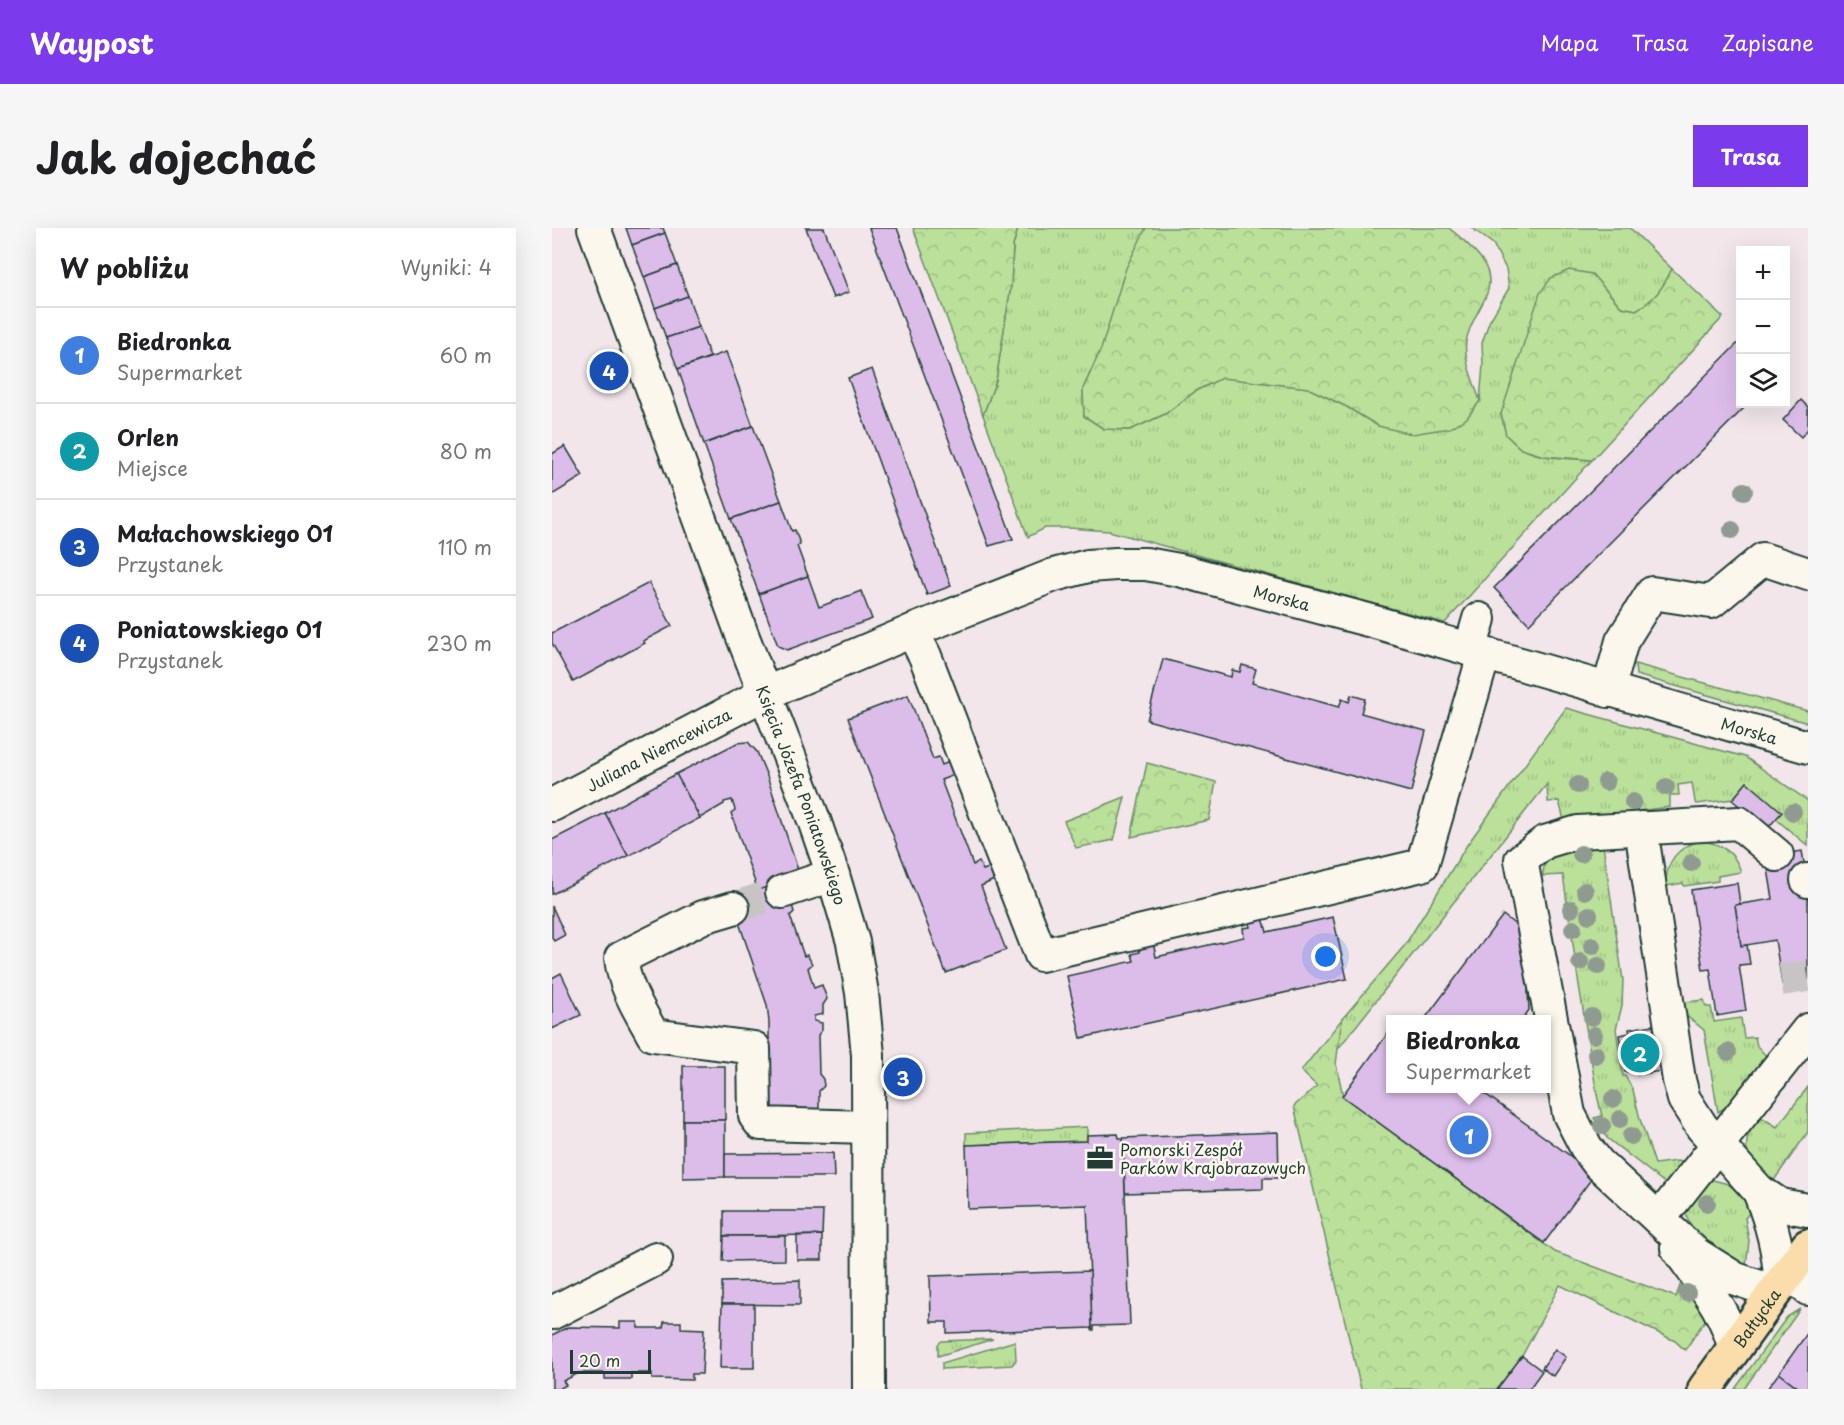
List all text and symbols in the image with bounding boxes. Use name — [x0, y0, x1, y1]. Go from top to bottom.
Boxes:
text: Waypost — [30, 21, 154, 64]
text: Mapa — [1541, 26, 1598, 58]
text: Trasa — [1631, 26, 1688, 58]
text: Zapisane — [1721, 26, 1814, 58]
text: Jak dojechać — [36, 125, 317, 188]
button: Trasa — [1693, 125, 1808, 187]
map controls — [1736, 246, 1790, 408]
button: + — [1736, 246, 1790, 300]
text: W pobliżu — [60, 248, 189, 287]
text: Wyniki: 4 — [400, 252, 492, 282]
button: − — [1736, 300, 1790, 354]
text: Biedronka — [117, 324, 231, 357]
text: 1 — [75, 340, 84, 370]
text: 60 m — [440, 340, 492, 370]
pin: 4 — [590, 348, 628, 394]
button: layers — [1736, 354, 1790, 408]
text: Supermarket — [117, 357, 243, 387]
text: Orlen — [117, 420, 179, 453]
text: 2 — [72, 436, 87, 466]
text: 80 m — [440, 436, 492, 466]
text: Miejsce — [117, 453, 188, 483]
text: Małachowskiego 01 — [117, 516, 333, 549]
text: 3 — [73, 532, 86, 562]
text: 110 m — [438, 532, 492, 562]
text: Przystanek — [117, 549, 223, 579]
street label: Morska — [1251, 578, 1313, 616]
text: Poniatowskiego 01 — [117, 612, 322, 645]
text: 4 — [73, 628, 86, 658]
text: 230 m — [427, 628, 492, 658]
text: Przystanek — [117, 645, 223, 675]
street label: Księcia Józefa Poniatowskiego — [751, 682, 853, 908]
street label: Juliana Niemcewicza — [582, 701, 735, 797]
street label: Morska — [1718, 711, 1780, 750]
your location — [1311, 942, 1340, 971]
popup — [1386, 1015, 1551, 1093]
text: Biedronka — [1406, 1023, 1520, 1056]
pin: 2 — [1620, 1030, 1660, 1076]
pin: 3 — [884, 1054, 922, 1100]
text: Supermarket — [1406, 1056, 1531, 1086]
pin: 1 — [1450, 1112, 1488, 1158]
place label: Pomorski Zespół Parków Krajobrazowych — [1120, 1137, 1306, 1179]
office icon: Pomorski Zespół Parków Krajobrazowych — [1085, 1143, 1115, 1173]
street label: Bałtycka — [1727, 1283, 1786, 1352]
scale bar — [570, 1347, 651, 1374]
text: 20 m — [579, 1348, 620, 1372]

